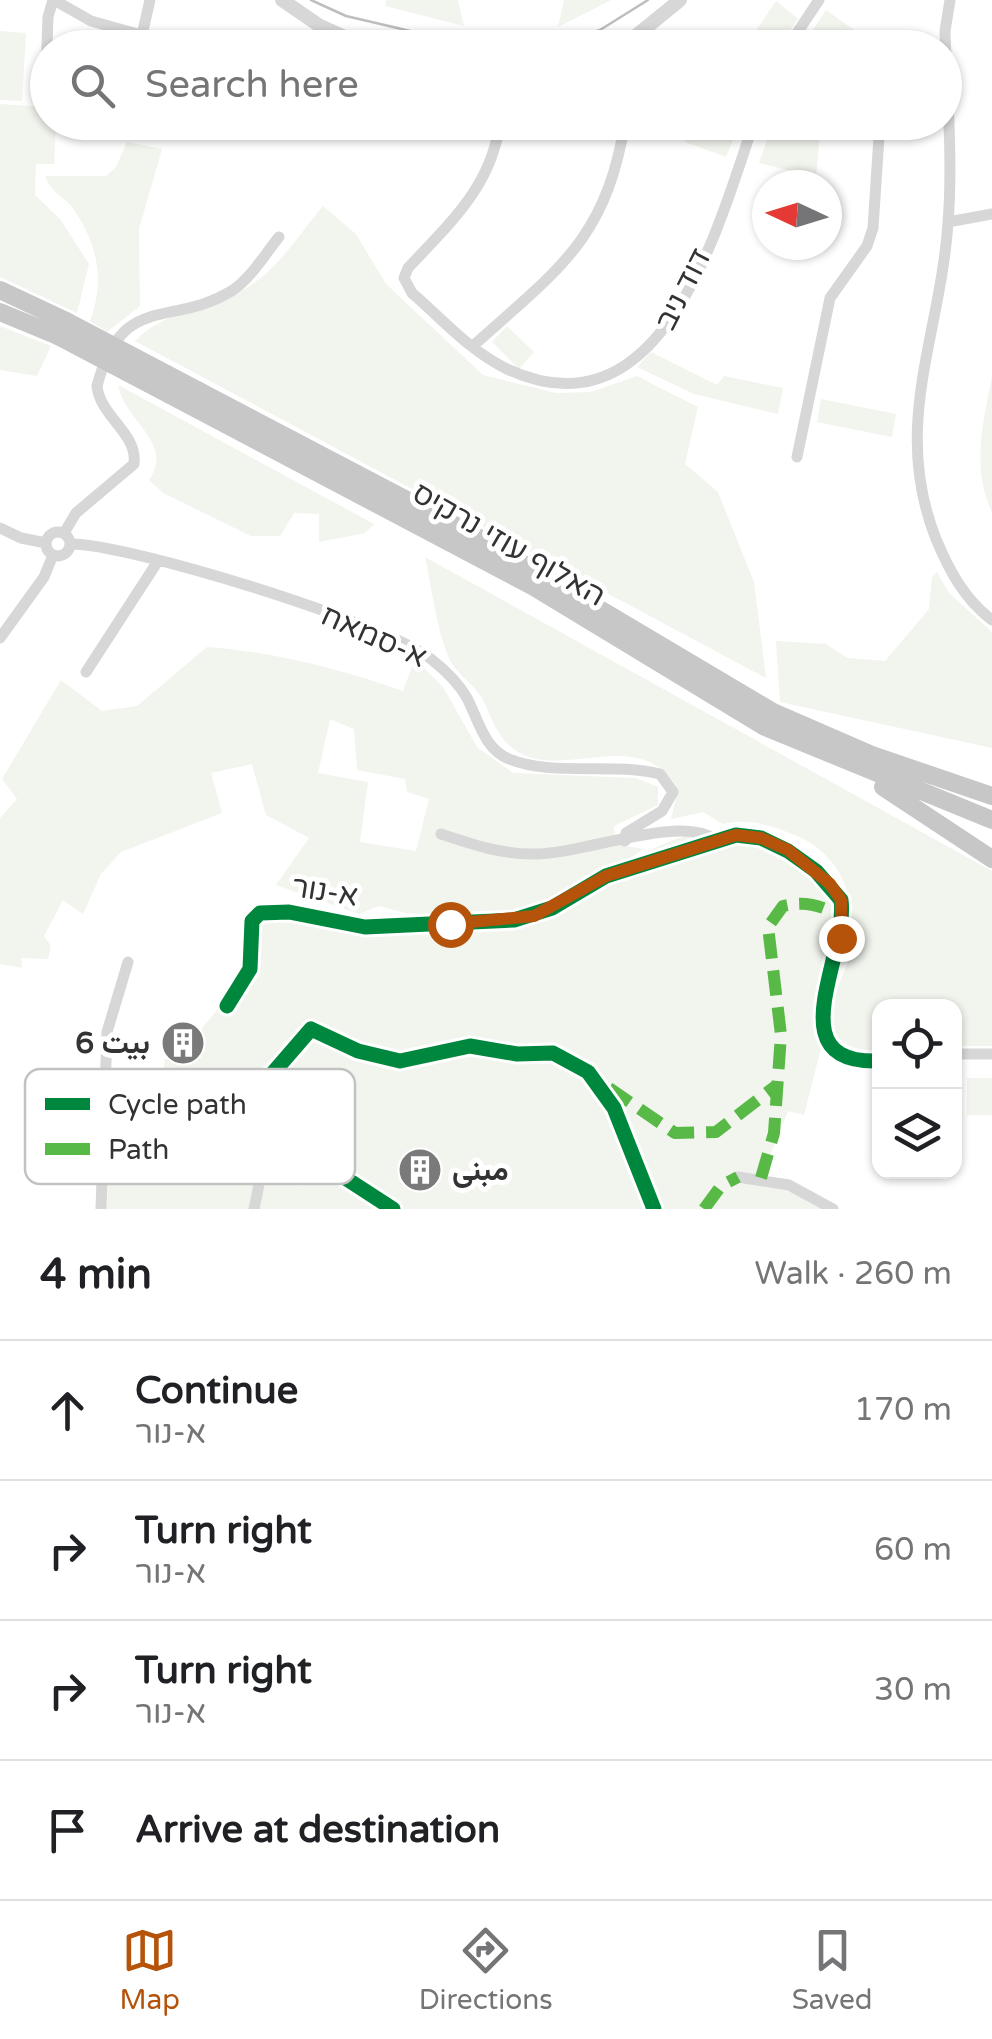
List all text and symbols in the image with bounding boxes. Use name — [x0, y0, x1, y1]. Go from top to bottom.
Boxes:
search box — [30, 30, 962, 140]
icon: search — [65, 58, 120, 113]
text: Search here — [145, 62, 359, 108]
north arrow — [752, 170, 842, 260]
street label: דוד ניב — [647, 242, 720, 337]
street label: האלוף עוזי נרקיס — [406, 474, 612, 615]
street label: א-סמאח — [315, 597, 433, 676]
street label: א-נור — [289, 868, 361, 915]
route start — [428, 902, 474, 948]
route end — [819, 916, 865, 962]
map controls — [872, 999, 962, 1179]
button: locate — [872, 999, 962, 1089]
building icon: بيت 6 — [160, 1020, 206, 1066]
place label: بيت 6 — [75, 1025, 150, 1062]
legend — [25, 1069, 355, 1184]
text: Cycle path — [108, 1088, 247, 1122]
button: layers — [872, 1089, 962, 1179]
text: Path — [108, 1133, 169, 1167]
building icon: مبنى — [397, 1147, 443, 1193]
place label: مبنى — [452, 1152, 509, 1189]
text: 4 min — [40, 1249, 152, 1300]
text: Walk · 260 m — [755, 1255, 952, 1293]
text: Continue — [135, 1368, 298, 1414]
icon: ahead — [40, 1383, 95, 1438]
text: 170 m — [854, 1391, 952, 1429]
text: א-נור — [135, 1414, 206, 1452]
text: Turn right — [135, 1508, 312, 1554]
icon: right — [40, 1523, 95, 1578]
text: 60 m — [874, 1531, 952, 1569]
text: א-נור — [135, 1554, 206, 1592]
text: Turn right — [135, 1648, 312, 1694]
icon: right — [40, 1663, 95, 1718]
text: 30 m — [874, 1671, 952, 1709]
text: א-נור — [135, 1694, 206, 1732]
icon: arrive — [40, 1803, 95, 1858]
text: Arrive at destination — [135, 1807, 500, 1853]
tab: Map — [119, 1923, 180, 2017]
tab: Directions — [419, 1923, 553, 2017]
tab: Saved — [792, 1923, 873, 2017]

